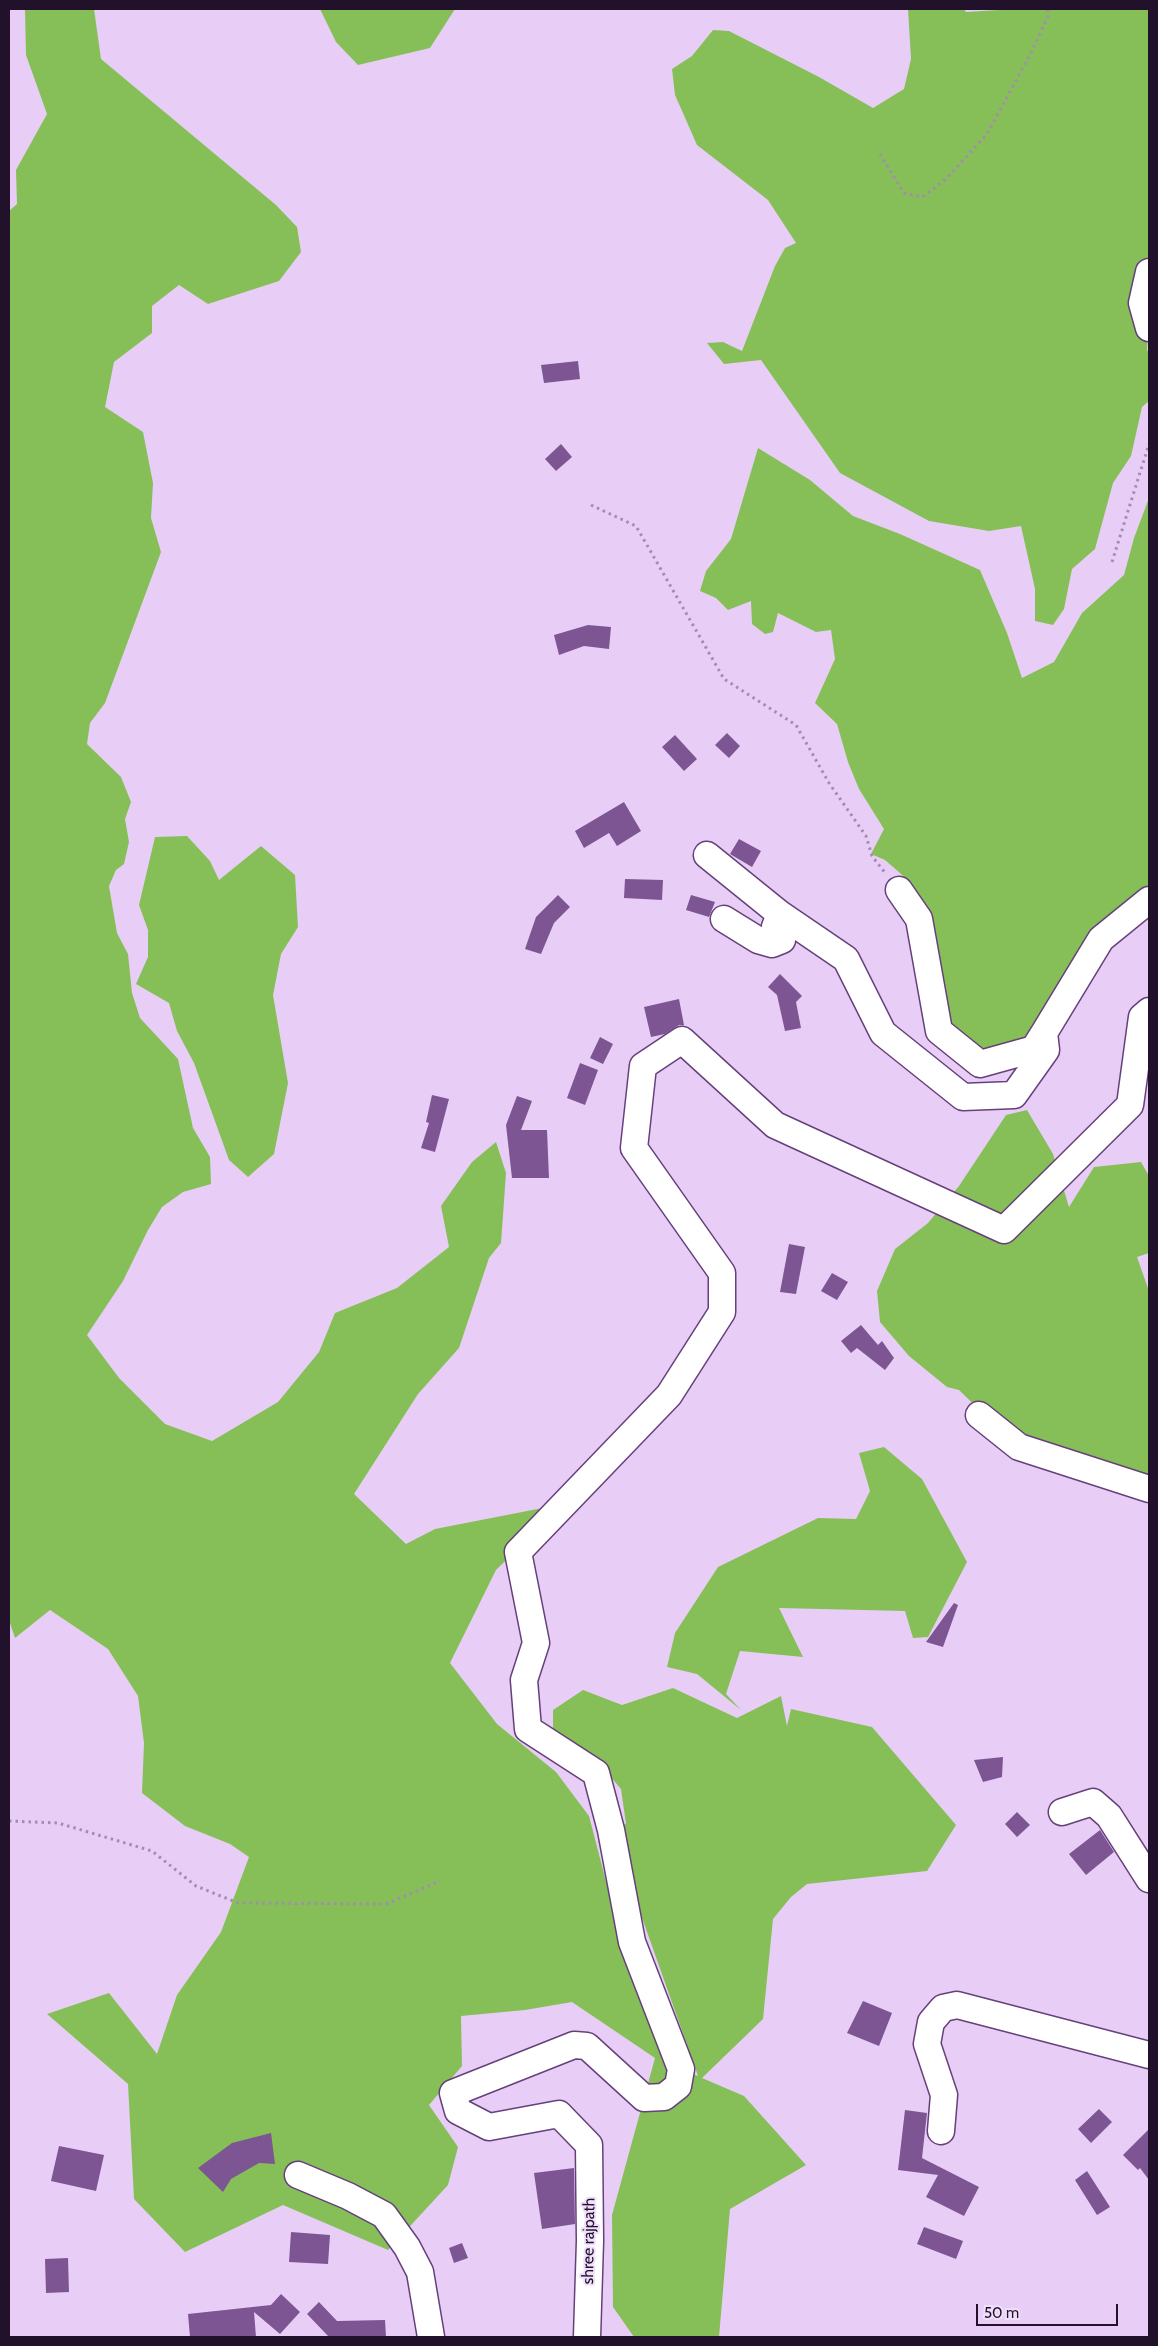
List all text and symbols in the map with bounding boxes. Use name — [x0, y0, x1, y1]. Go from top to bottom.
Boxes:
street label: shree rajpath — [579, 2198, 599, 2284]
scale bar — [978, 2294, 1120, 2326]
text: 50 m — [984, 2304, 1019, 2322]

